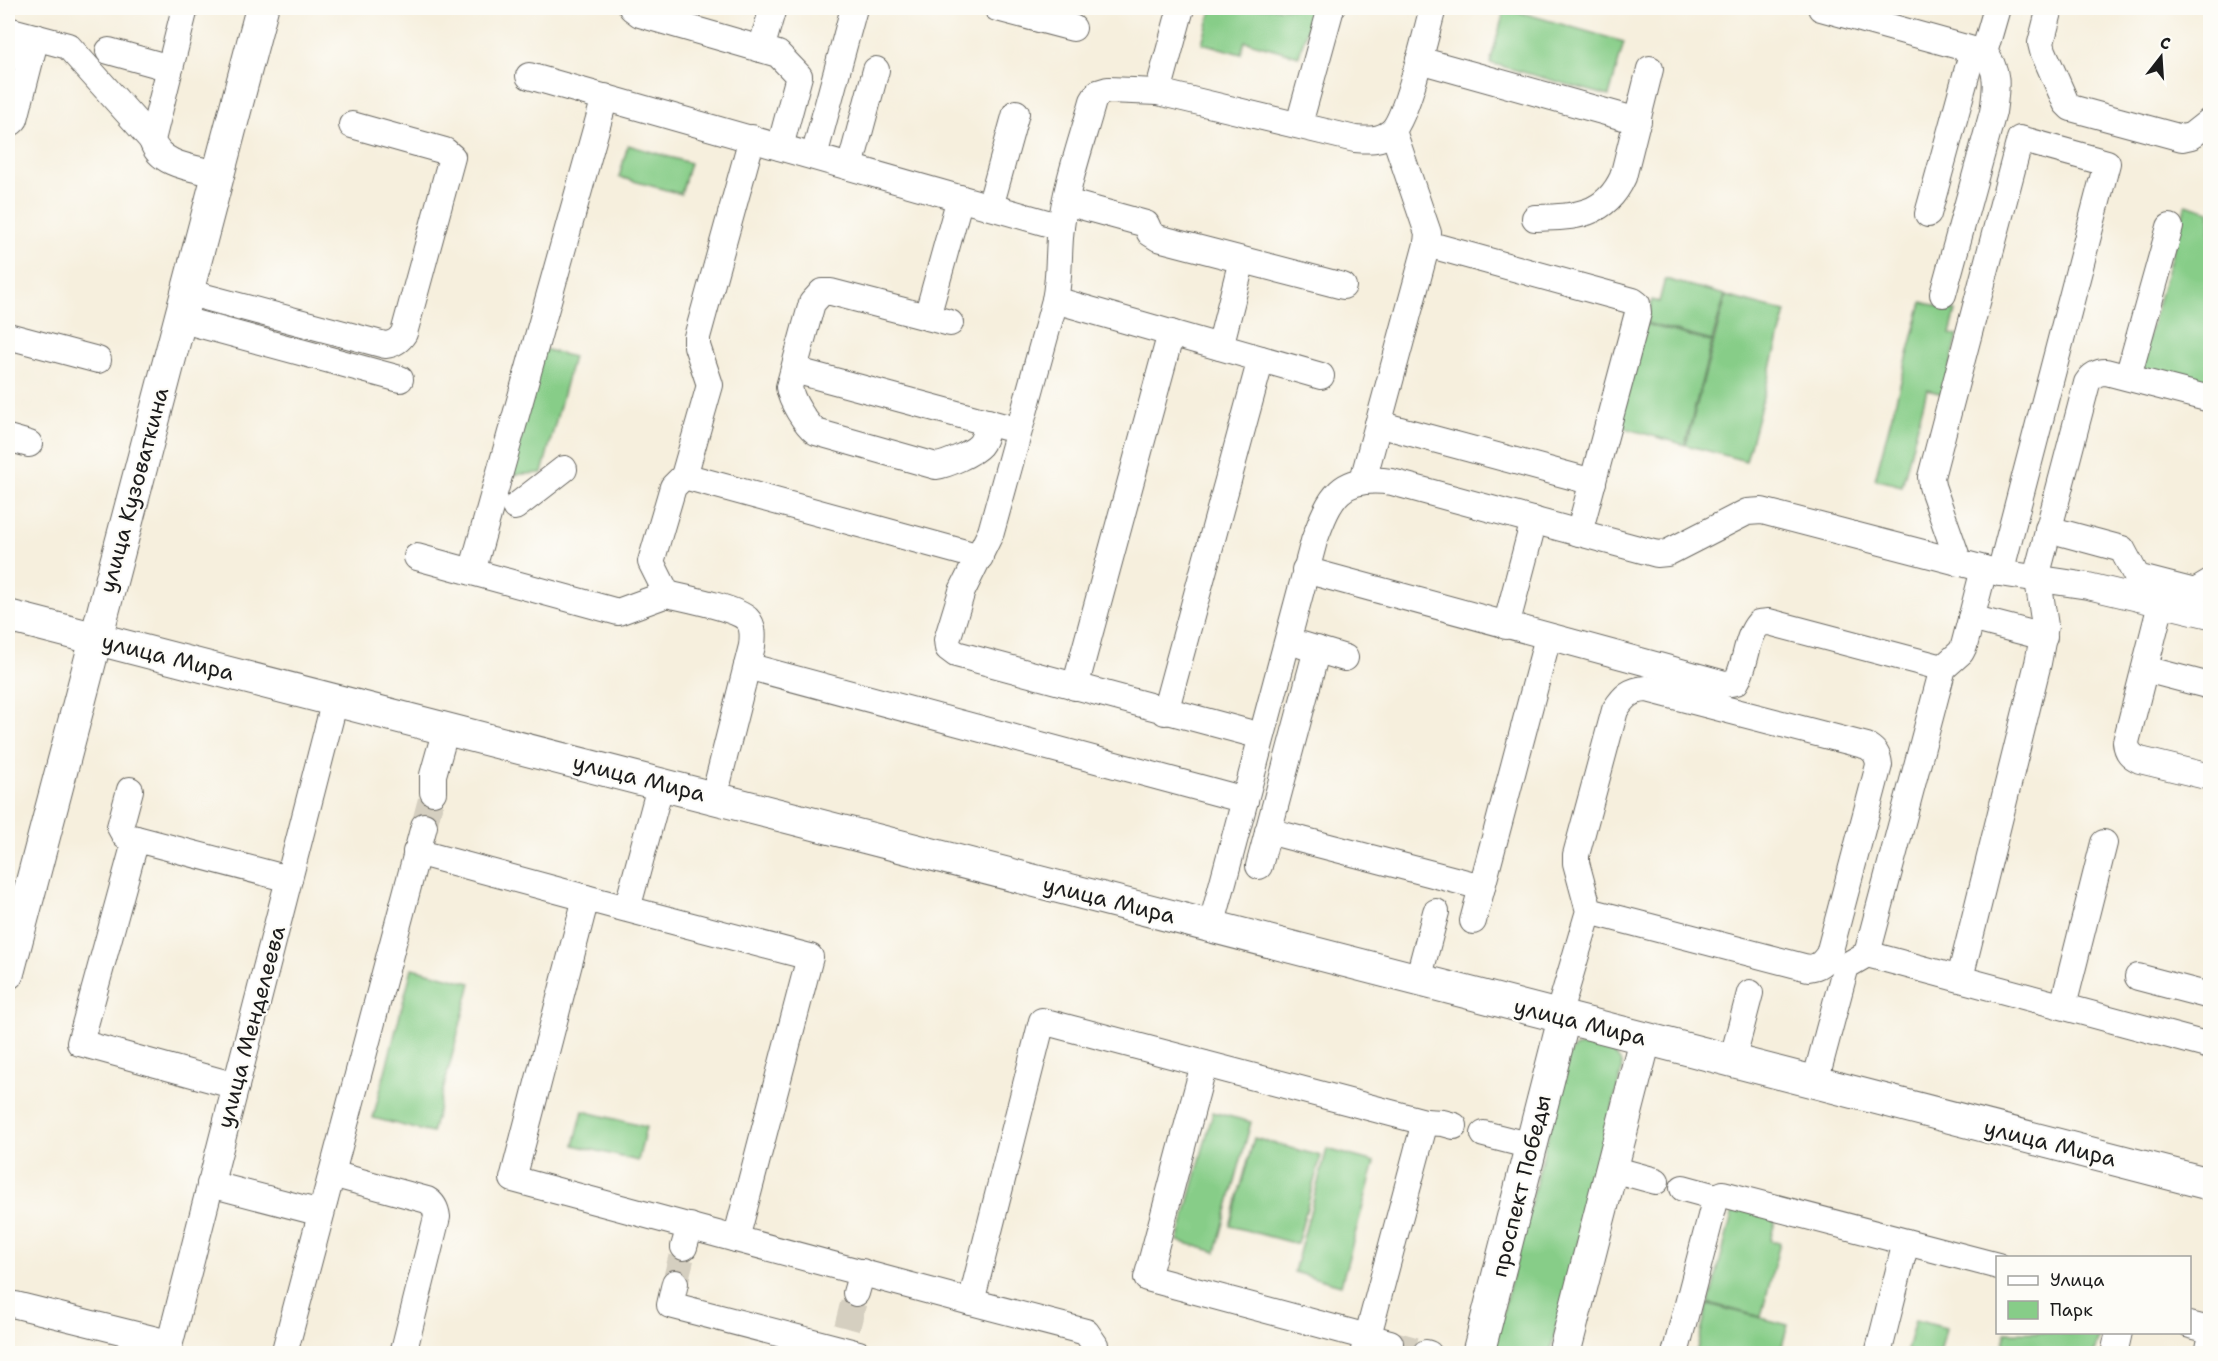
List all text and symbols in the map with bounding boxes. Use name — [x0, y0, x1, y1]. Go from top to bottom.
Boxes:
north arrow — [2131, 27, 2191, 87]
text: С — [2157, 32, 2173, 55]
street label: улица Кузоваткина — [93, 384, 175, 596]
street label: улица Мира — [99, 627, 238, 688]
street label: улица Мира — [570, 748, 709, 809]
street label: улица Мира — [1040, 870, 1179, 931]
street label: улица Менделеева — [210, 922, 292, 1131]
street label: улица Мира — [1511, 992, 1650, 1053]
street label: проспект Победы — [1484, 1092, 1558, 1280]
street label: улица Мира — [1981, 1113, 2120, 1174]
legend — [1996, 1256, 2191, 1334]
text: Улица — [2050, 1268, 2104, 1292]
text: Парк — [2050, 1298, 2093, 1322]

